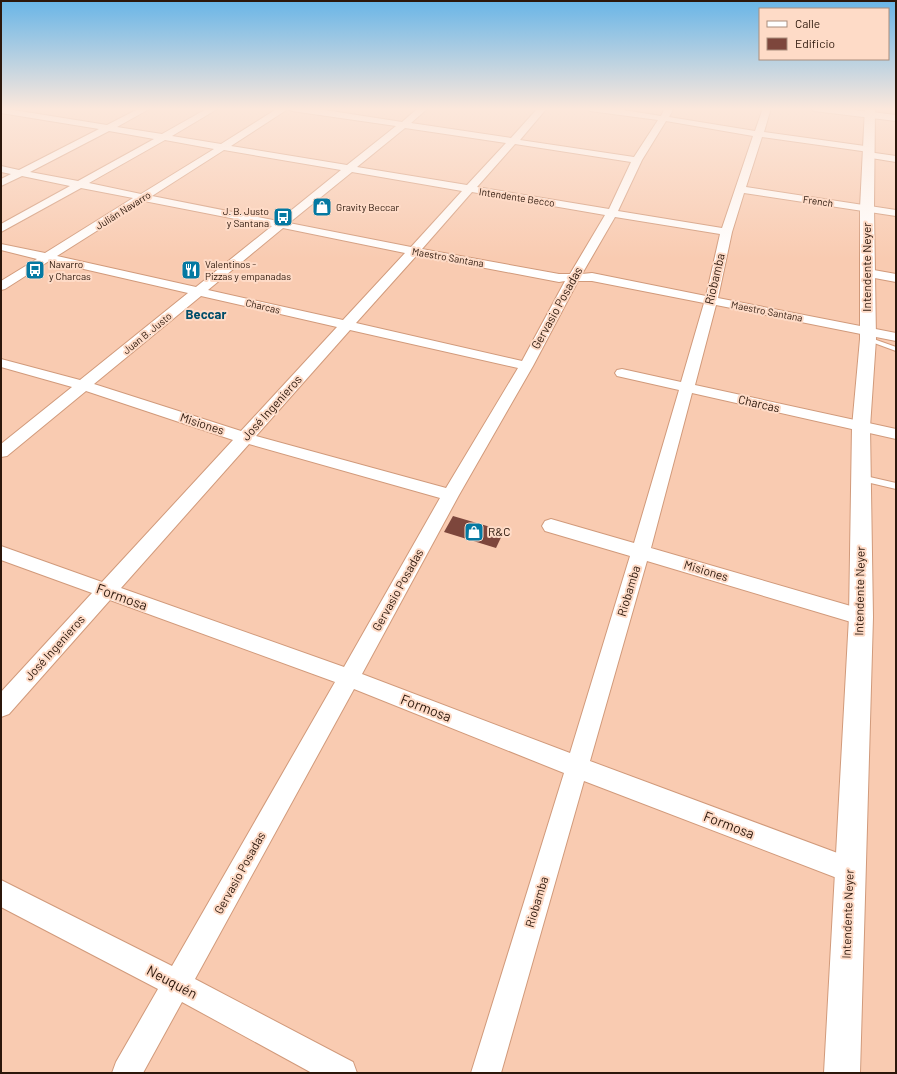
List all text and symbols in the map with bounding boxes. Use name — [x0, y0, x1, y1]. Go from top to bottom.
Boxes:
legend — [759, 8, 889, 60]
text: Calle — [795, 16, 820, 30]
text: Edificio — [795, 36, 835, 50]
street label: Intendente Becco — [478, 185, 556, 209]
street label: Julián Navarro — [93, 188, 153, 232]
street label: French — [802, 193, 834, 209]
shop icon: Gravity Beccar — [311, 196, 333, 218]
place label: Gravity Beccar — [336, 201, 399, 213]
place label: J. B. Justo y Santana — [223, 205, 269, 229]
bus stop icon: J. B. Justo y Santana — [272, 206, 294, 228]
street label: Intendente Neyer — [859, 222, 873, 312]
street label: Maestro Santana — [411, 245, 485, 269]
street label: Riobamba — [701, 252, 727, 306]
place label: Navarro y Charcas — [49, 258, 91, 282]
place label: Valentinos - Pizzas y empanadas — [205, 258, 291, 282]
bus stop icon: Navarro y Charcas — [24, 259, 46, 281]
restaurant icon: Valentinos - Pizzas y empanadas — [180, 259, 202, 281]
street label: Gervasio Posadas — [528, 264, 585, 351]
street label: Charcas — [244, 296, 282, 316]
street label: Maestro Santana — [730, 298, 804, 324]
district label: Beccar — [186, 306, 226, 322]
street label: Juan B. Justo — [120, 310, 174, 356]
street label: José Ingenieros — [238, 372, 304, 443]
street label: Charcas — [737, 391, 782, 415]
street label: Misiones — [179, 409, 226, 437]
shop icon: R&C — [463, 521, 485, 543]
place label: R&C — [488, 524, 511, 538]
street label: Gervasio Posadas — [369, 546, 426, 633]
street label: Intendente Neyer — [851, 546, 867, 636]
street label: Misiones — [683, 557, 730, 583]
street label: Riobamba — [614, 564, 642, 618]
street label: Formosa — [94, 579, 150, 614]
street label: José Ingenieros — [21, 612, 87, 683]
street label: Formosa — [398, 690, 454, 725]
street label: Formosa — [701, 807, 757, 842]
street label: Gervasio Posadas — [211, 829, 268, 916]
street label: Intendente Neyer — [838, 868, 856, 959]
street label: Riobamba — [522, 875, 550, 929]
street label: Neuquén — [144, 961, 200, 1002]

